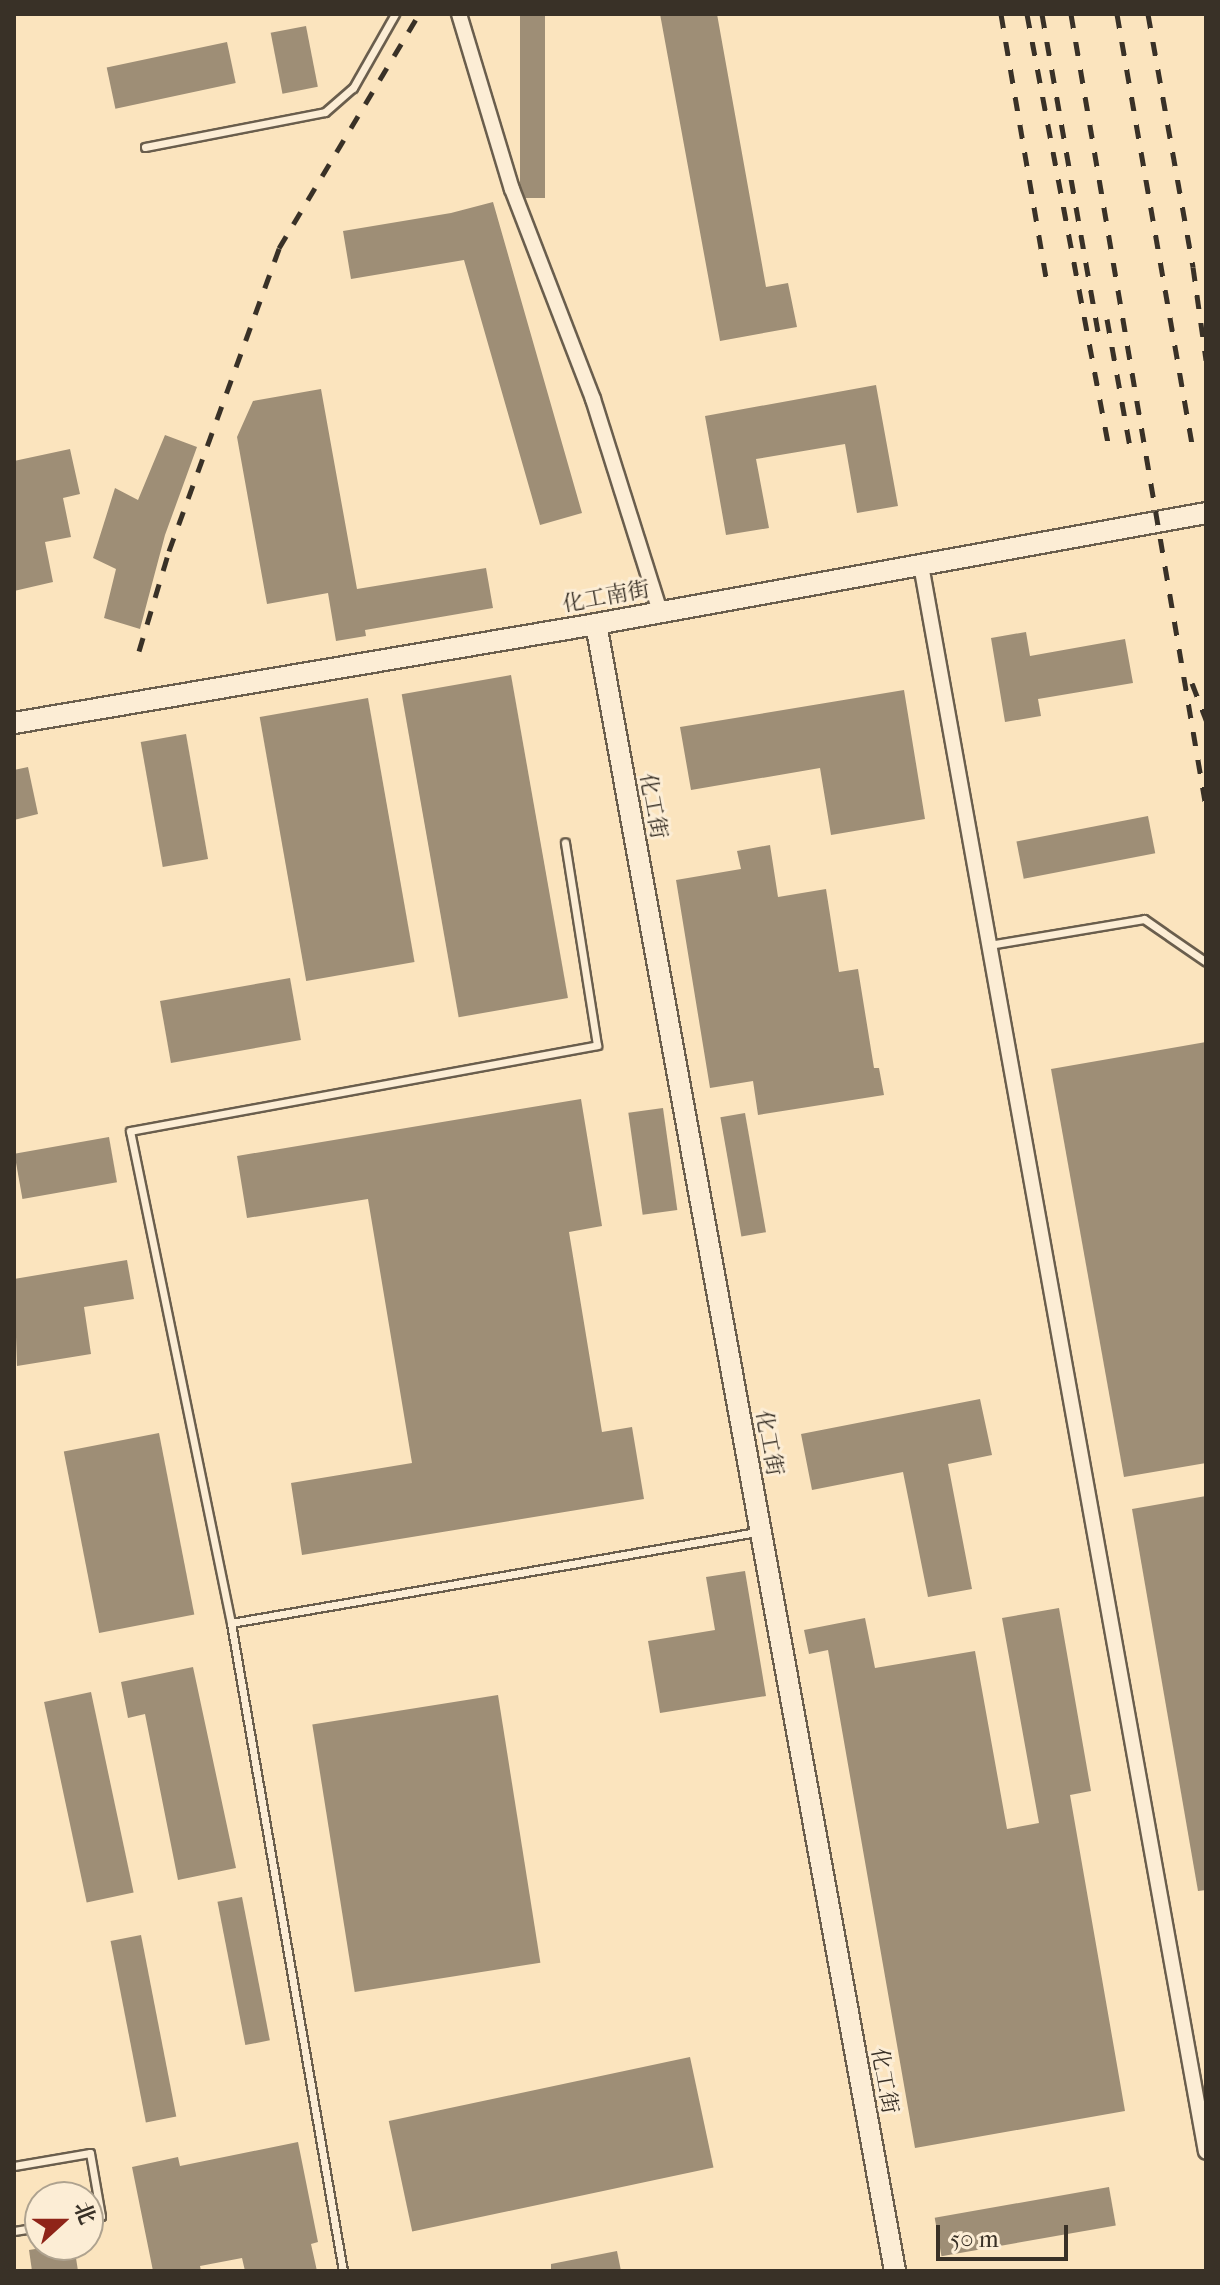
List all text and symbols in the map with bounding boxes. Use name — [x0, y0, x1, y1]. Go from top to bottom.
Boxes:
street label: 化工南街 — [560, 576, 652, 618]
street label: 化工街 — [634, 771, 672, 841]
street label: 化工街 — [750, 1408, 788, 1478]
street label: 化工街 — [865, 2046, 903, 2116]
north arrow — [24, 2181, 104, 2261]
text: 北 — [68, 2198, 101, 2228]
scale bar — [940, 2209, 1072, 2259]
text: 50 m — [950, 2225, 999, 2253]

